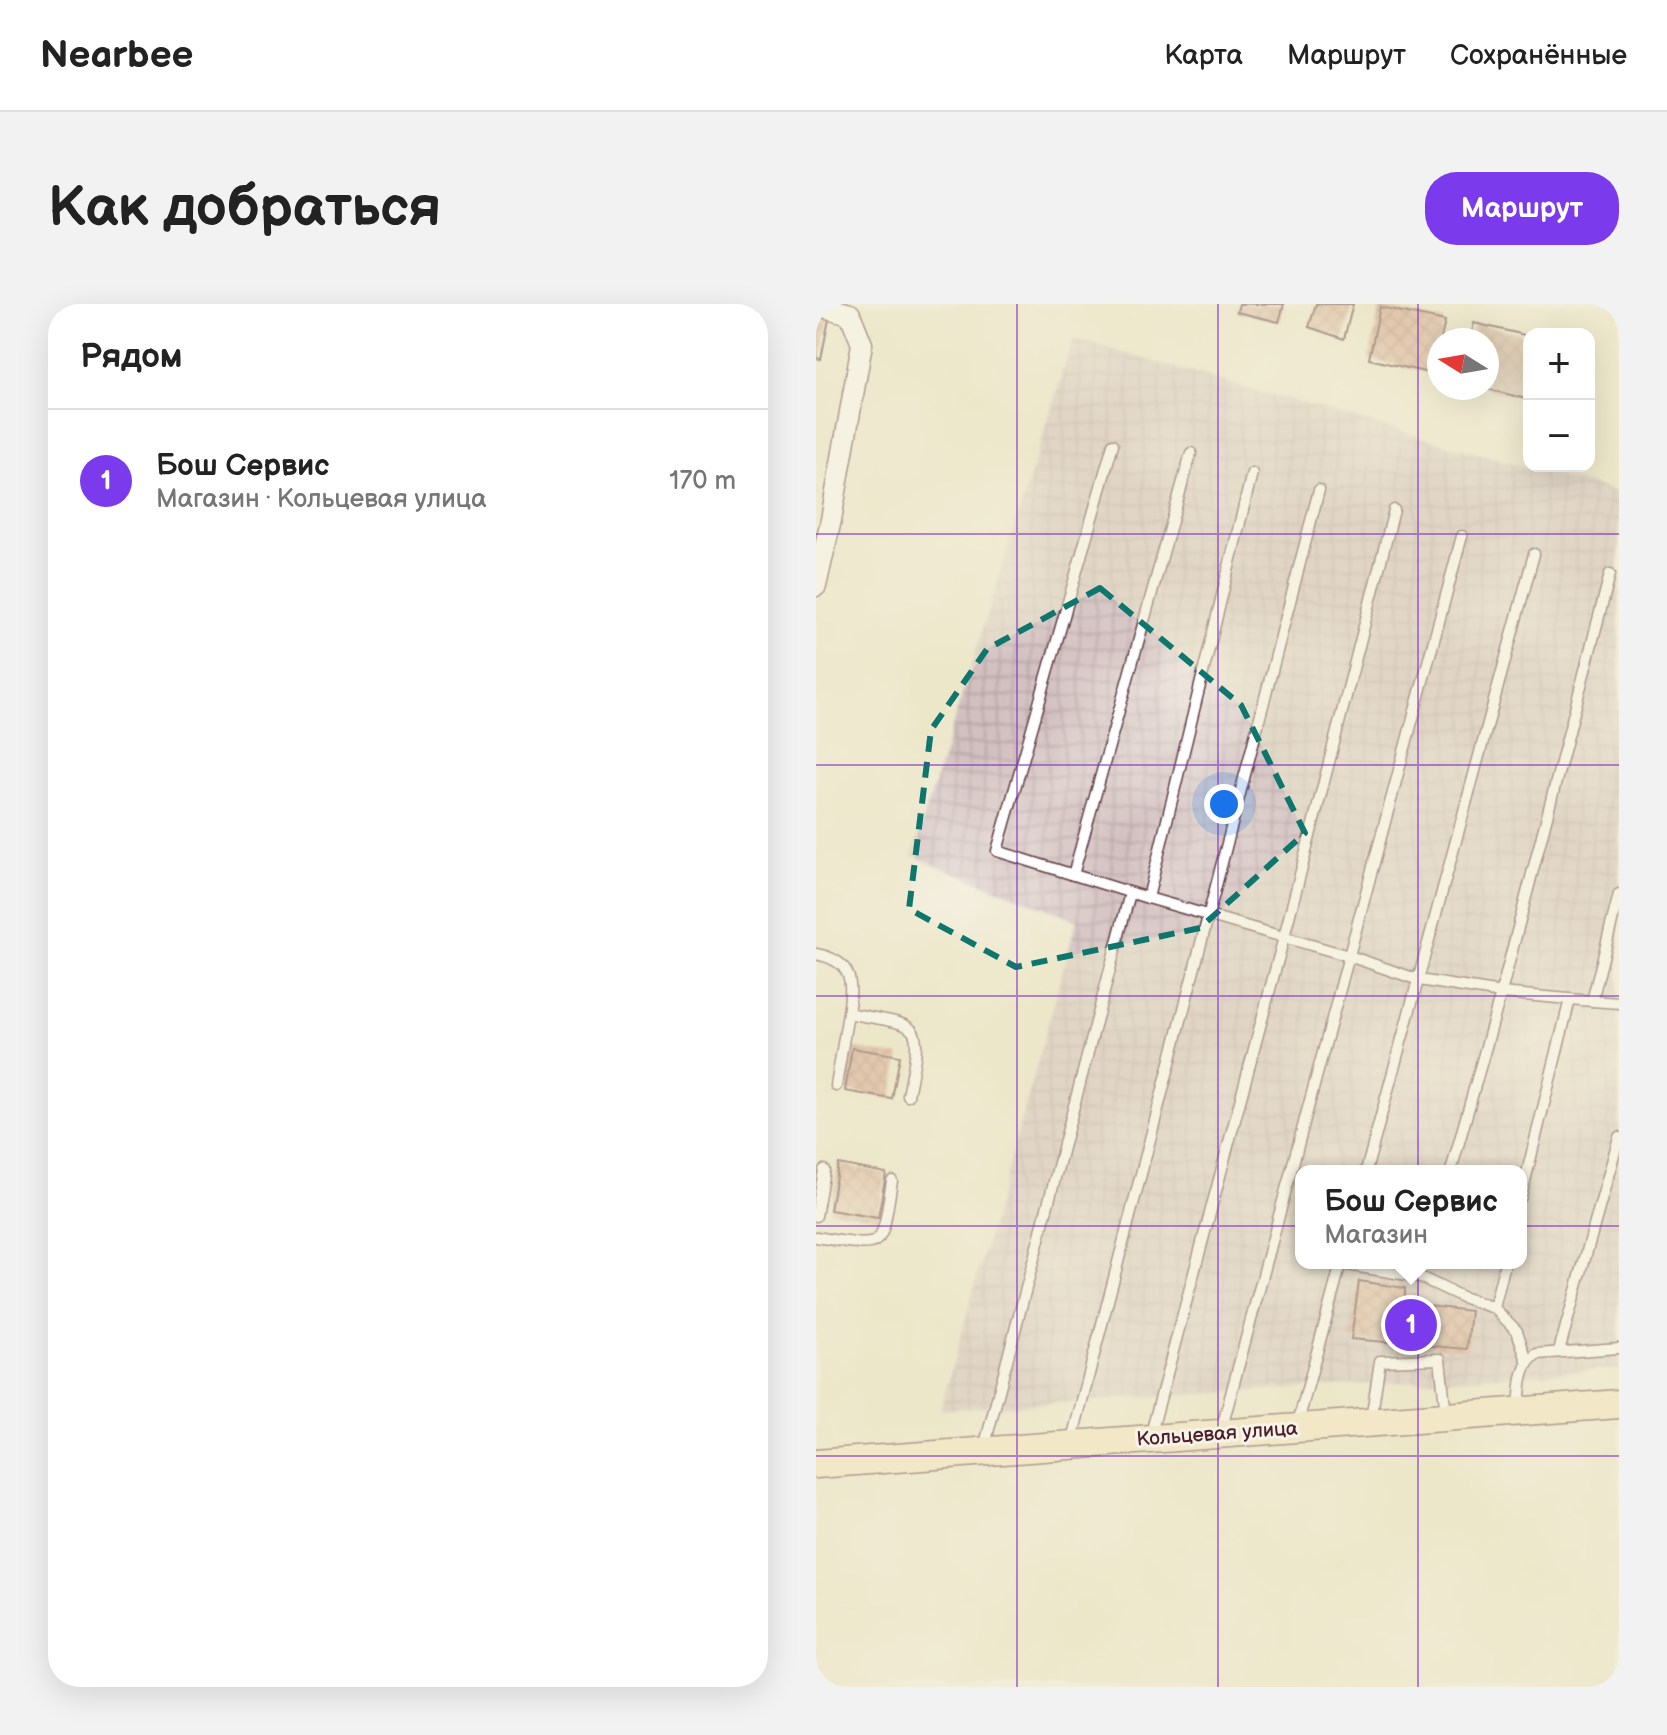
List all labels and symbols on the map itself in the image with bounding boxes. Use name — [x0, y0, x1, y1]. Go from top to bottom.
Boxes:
north arrow — [1427, 328, 1499, 400]
your location — [1204, 784, 1244, 824]
pin: 1 — [1385, 1295, 1437, 1355]
street label: Кольцевая улица — [1136, 1416, 1299, 1452]

